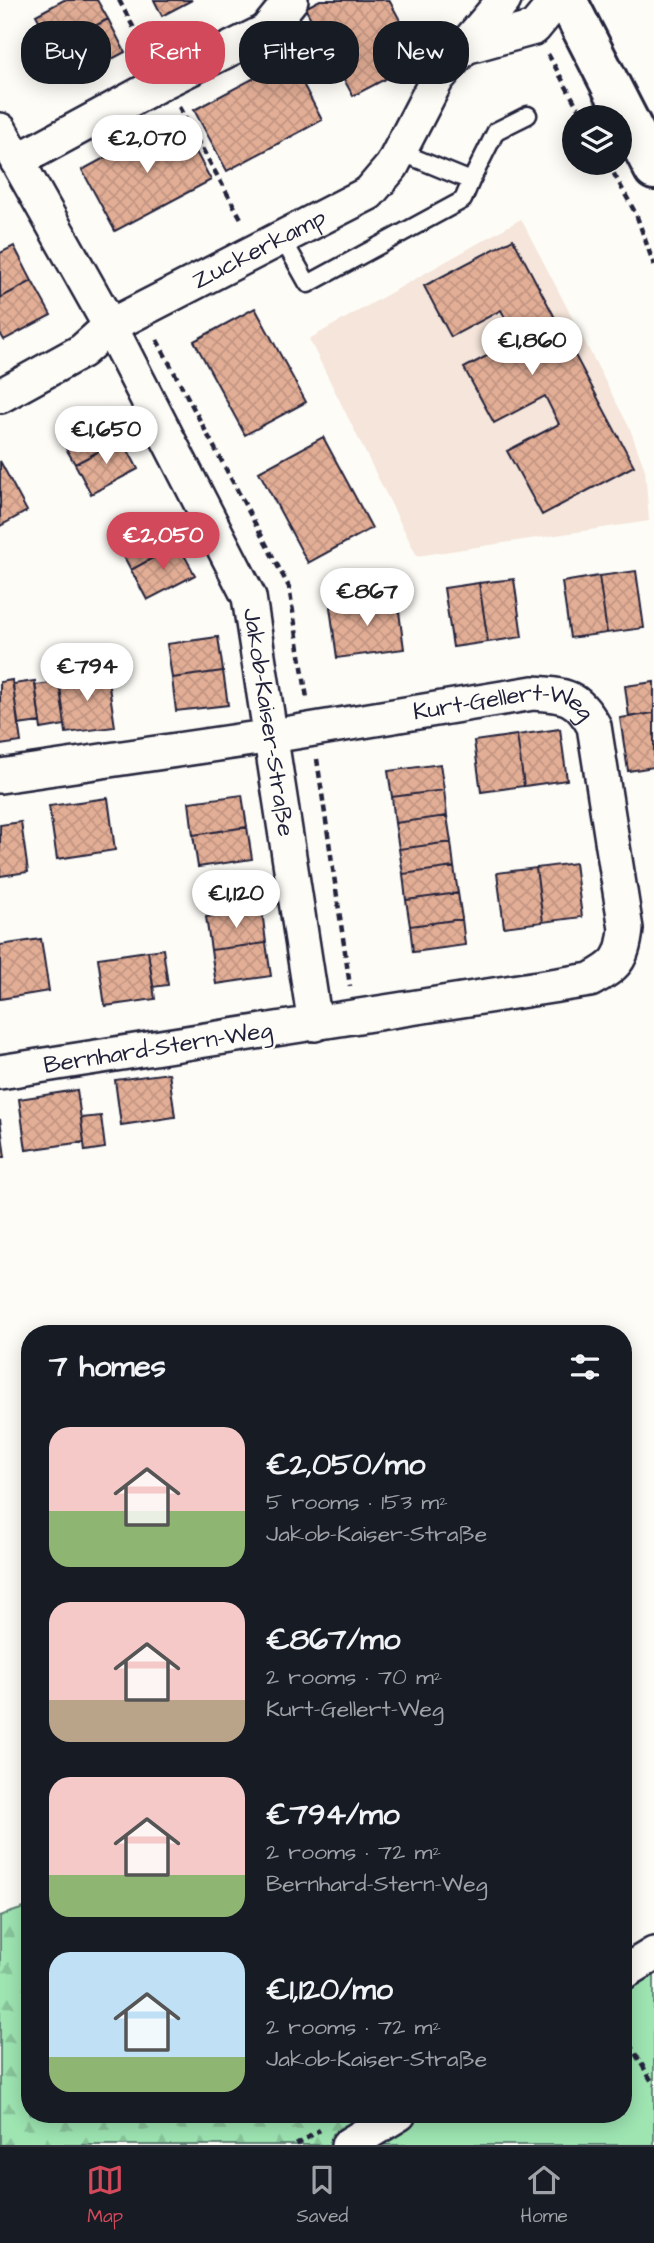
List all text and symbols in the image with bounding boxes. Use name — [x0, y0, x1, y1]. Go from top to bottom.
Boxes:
chip: Buy — [21, 21, 111, 84]
chip: Rent — [125, 21, 225, 84]
chip: Filters — [239, 21, 359, 84]
chip: New — [373, 21, 469, 84]
map controls — [562, 105, 632, 175]
button: layers — [562, 105, 632, 175]
pin: €2,070 — [90, 116, 204, 175]
text: €2,070 — [108, 122, 186, 154]
street label: Zuckerkamp — [187, 201, 332, 298]
pin: €1,860 — [475, 318, 589, 377]
text: €1,860 — [497, 324, 567, 356]
pin: €1,650 — [49, 406, 163, 466]
text: €1,650 — [71, 413, 141, 445]
pin: €2,050 — [106, 512, 220, 572]
text: €2,050 — [123, 519, 203, 551]
pin: €867 — [326, 568, 408, 628]
text: €867 — [336, 575, 398, 607]
street label: Jakob-Kaiser-Straße — [234, 606, 303, 839]
pin: €794 — [46, 644, 128, 703]
text: €794 — [56, 650, 118, 682]
street label: Kurt-Gellert-Weg — [411, 676, 602, 729]
pin: €1,120 — [179, 870, 293, 930]
text: €1,120 — [208, 877, 264, 909]
street label: Bernhard-Stern-Weg — [41, 1013, 275, 1084]
text: 7 homes — [49, 1346, 166, 1388]
icon: filters — [566, 1348, 604, 1386]
text: €2,050/mo — [266, 1444, 425, 1486]
icon: home — [105, 1455, 189, 1539]
text: 5 rooms · 153 m² — [266, 1486, 448, 1518]
text: Jakob-Kaiser-Straße — [266, 1518, 487, 1550]
text: €867/mo — [266, 1619, 400, 1661]
icon: home — [105, 1630, 189, 1714]
text: 2 rooms · 70 m² — [266, 1661, 442, 1693]
text: Kurt-Gellert-Weg — [266, 1693, 444, 1725]
text: €794/mo — [266, 1794, 400, 1836]
icon: home — [105, 1805, 189, 1889]
text: 2 rooms · 72 m² — [266, 1836, 441, 1868]
text: Bernhard-Stern-Weg — [266, 1868, 488, 1900]
text: €1,120/mo — [266, 1969, 393, 2011]
icon: home — [105, 1980, 189, 2064]
text: 2 rooms · 72 m² — [266, 2011, 441, 2043]
text: Jakob-Kaiser-Straße — [266, 2043, 487, 2075]
tab: Map — [86, 2161, 124, 2230]
tab: Saved — [296, 2161, 348, 2230]
tab: Home — [521, 2161, 568, 2230]

